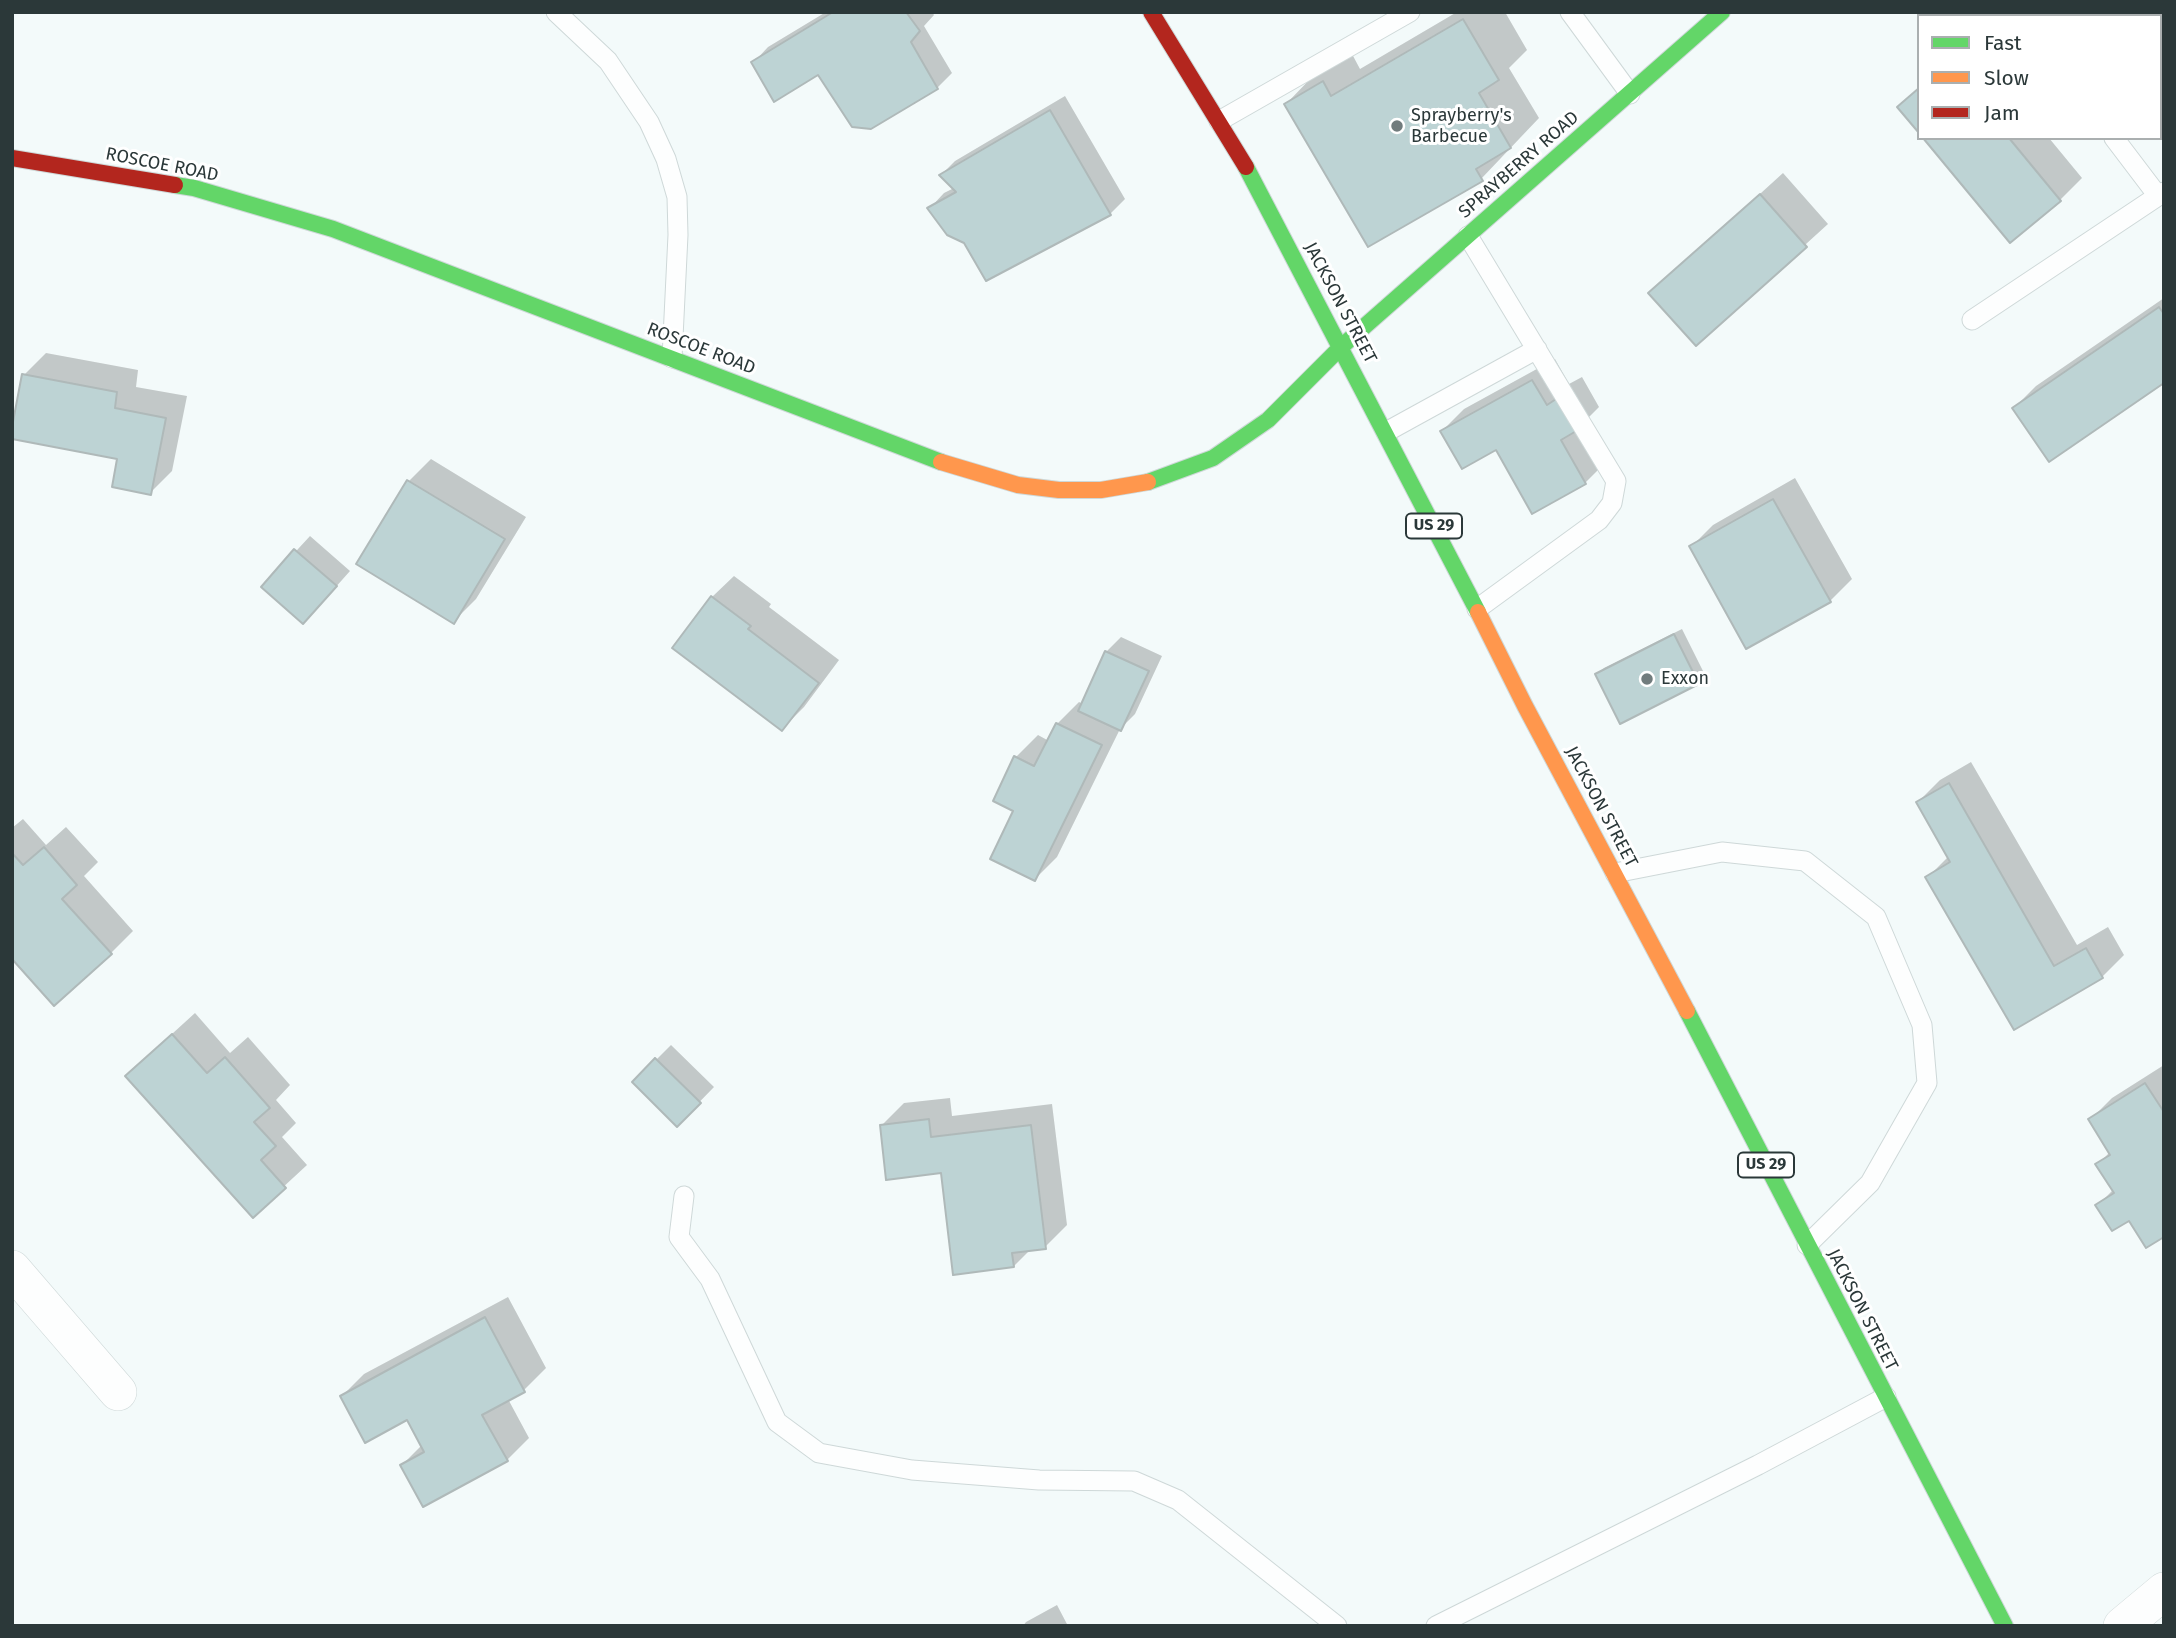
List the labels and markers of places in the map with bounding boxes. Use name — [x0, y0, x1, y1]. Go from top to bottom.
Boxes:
place label: Sprayberry's Barbecue — [1411, 105, 1512, 148]
marker: Sprayberry's Barbecue — [1389, 118, 1405, 134]
place label: Exxon — [1661, 668, 1709, 690]
marker: Exxon — [1639, 671, 1655, 687]

